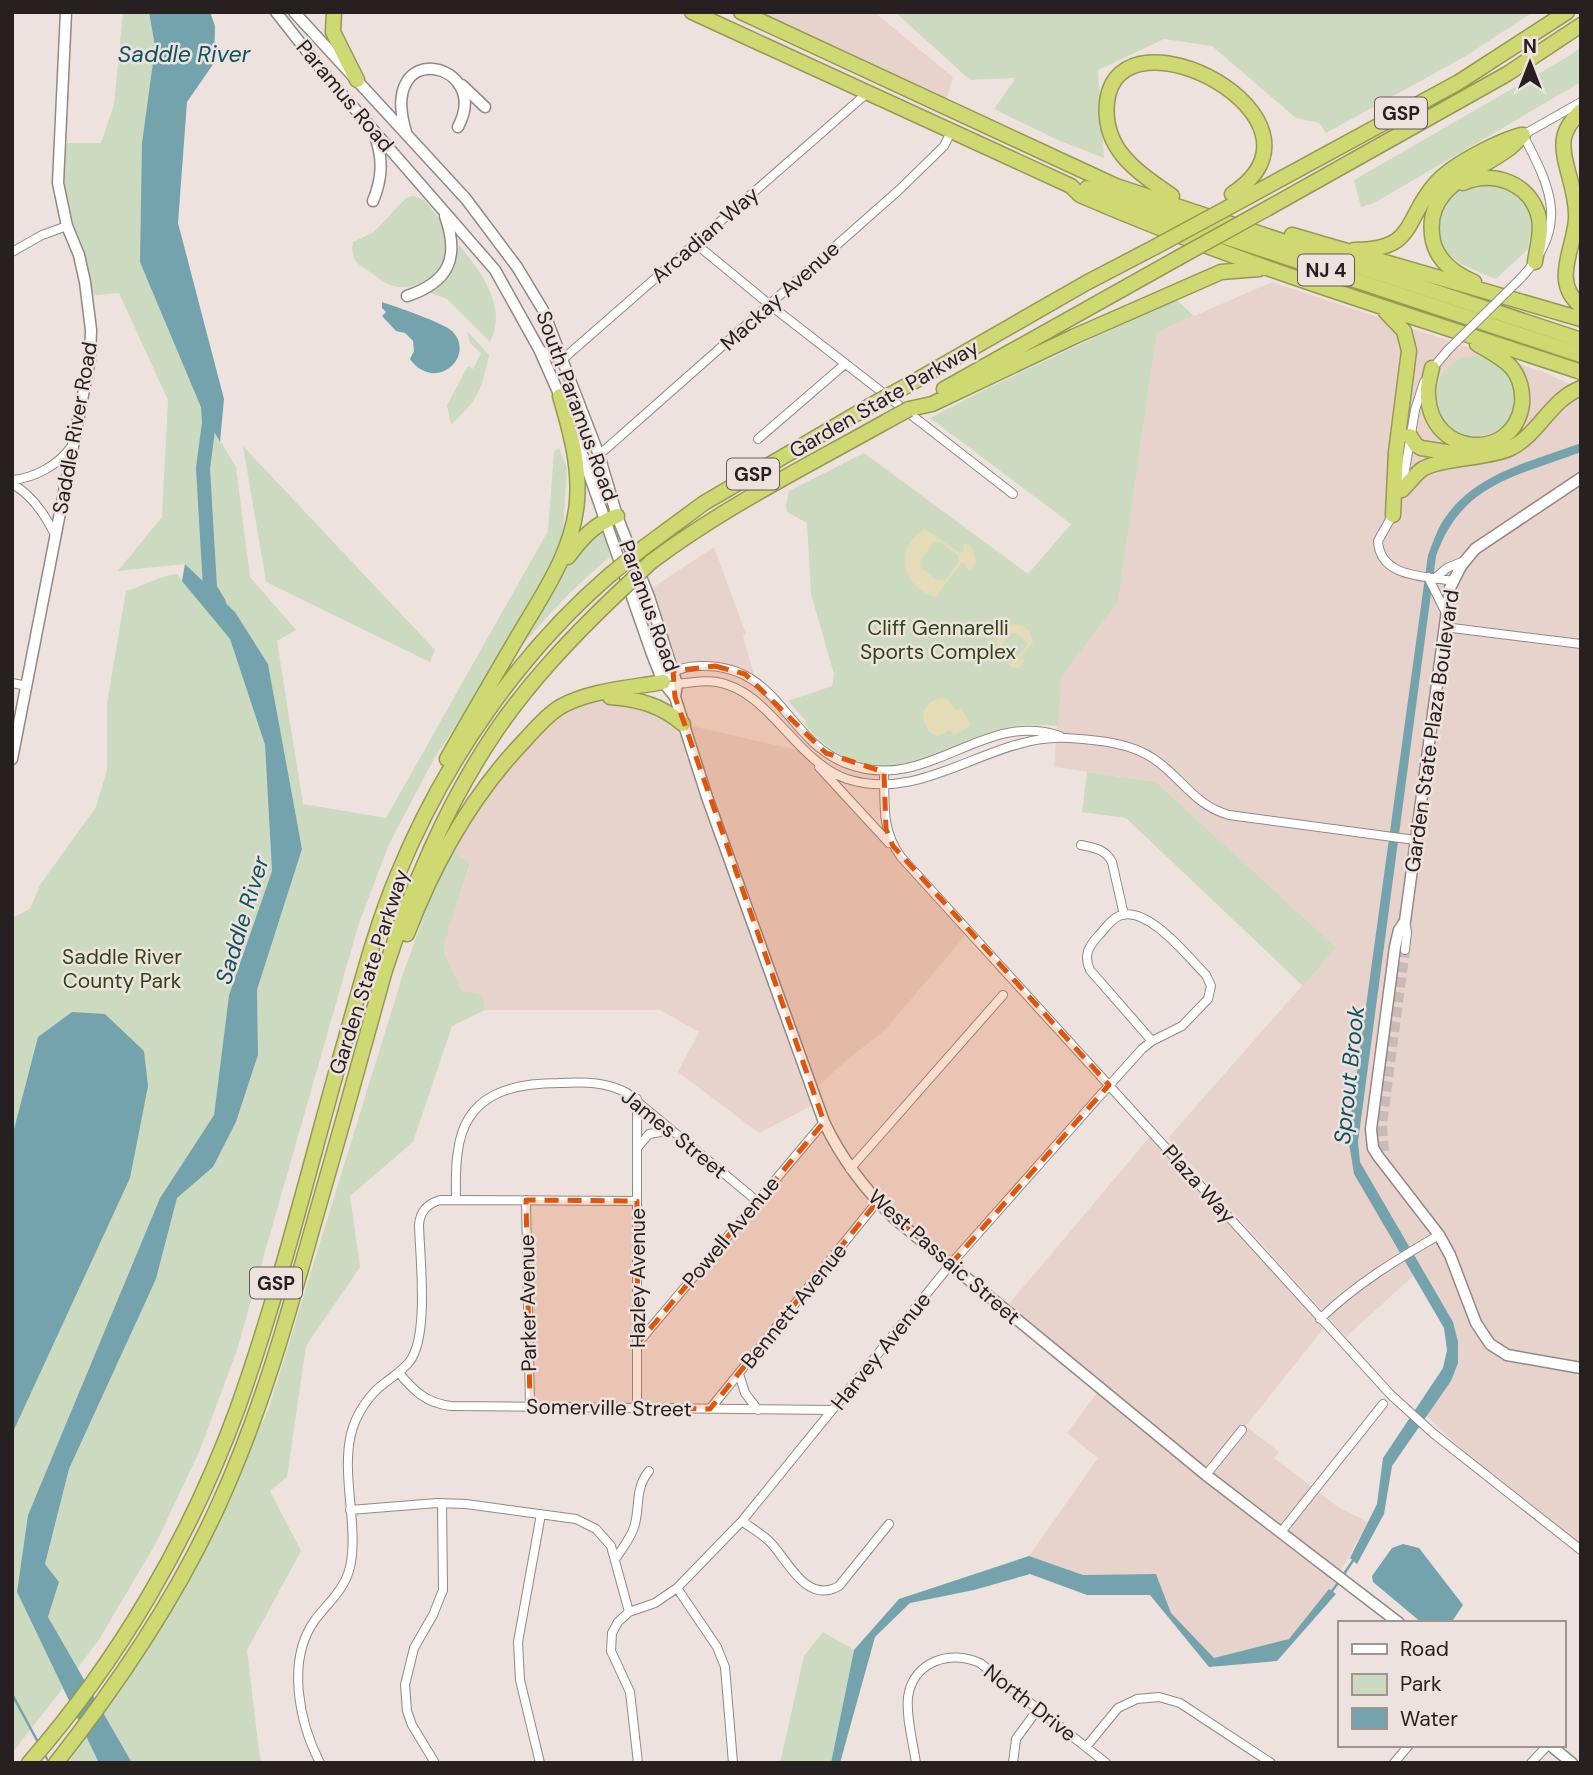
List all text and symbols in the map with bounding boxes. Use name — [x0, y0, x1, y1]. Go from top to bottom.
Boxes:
north arrow — [1495, 28, 1565, 98]
street label: Paramus Road — [290, 34, 400, 158]
text: N — [1523, 34, 1537, 59]
water label: Saddle River — [118, 39, 252, 69]
road number: GSP — [1375, 97, 1427, 128]
street label: Arcadian Way — [645, 180, 765, 290]
street label: Mackay Avenue — [714, 235, 846, 357]
road number: NJ 4 — [1298, 254, 1354, 286]
street label: South Paramus Road — [530, 307, 624, 505]
street label: Garden State Parkway — [784, 333, 984, 465]
street label: Saddle River Road — [46, 340, 104, 516]
road number: GSP — [727, 458, 779, 489]
street label: Paramus Road — [612, 536, 686, 676]
street label: Garden State Plaza Boulevard — [1398, 588, 1466, 874]
park label: Cliff Gennarelli Sports Complex — [860, 614, 1016, 666]
water label: Saddle River — [208, 851, 276, 988]
street label: Garden State Parkway — [323, 865, 416, 1078]
park label: Saddle River County Park — [62, 943, 182, 995]
water label: Sprout Brook — [1327, 1004, 1371, 1146]
street label: James Street — [615, 1083, 733, 1185]
street label: Plaza Way — [1156, 1139, 1242, 1230]
street label: Powell Avenue — [676, 1170, 786, 1294]
street label: West Passaic Street — [862, 1183, 1026, 1331]
street label: Hazley Avenue — [624, 1208, 652, 1348]
street label: Parker Avenue — [513, 1234, 543, 1372]
street label: Bennett Avenue — [735, 1237, 853, 1375]
road number: GSP — [250, 1268, 302, 1298]
street label: Harvey Avenue — [825, 1286, 937, 1416]
street label: Somerville Street — [526, 1393, 692, 1423]
legend — [1338, 1621, 1565, 1747]
text: Road — [1400, 1635, 1449, 1663]
street label: North Drive — [978, 1658, 1082, 1748]
text: Park — [1400, 1670, 1442, 1698]
text: Water — [1400, 1705, 1458, 1733]

